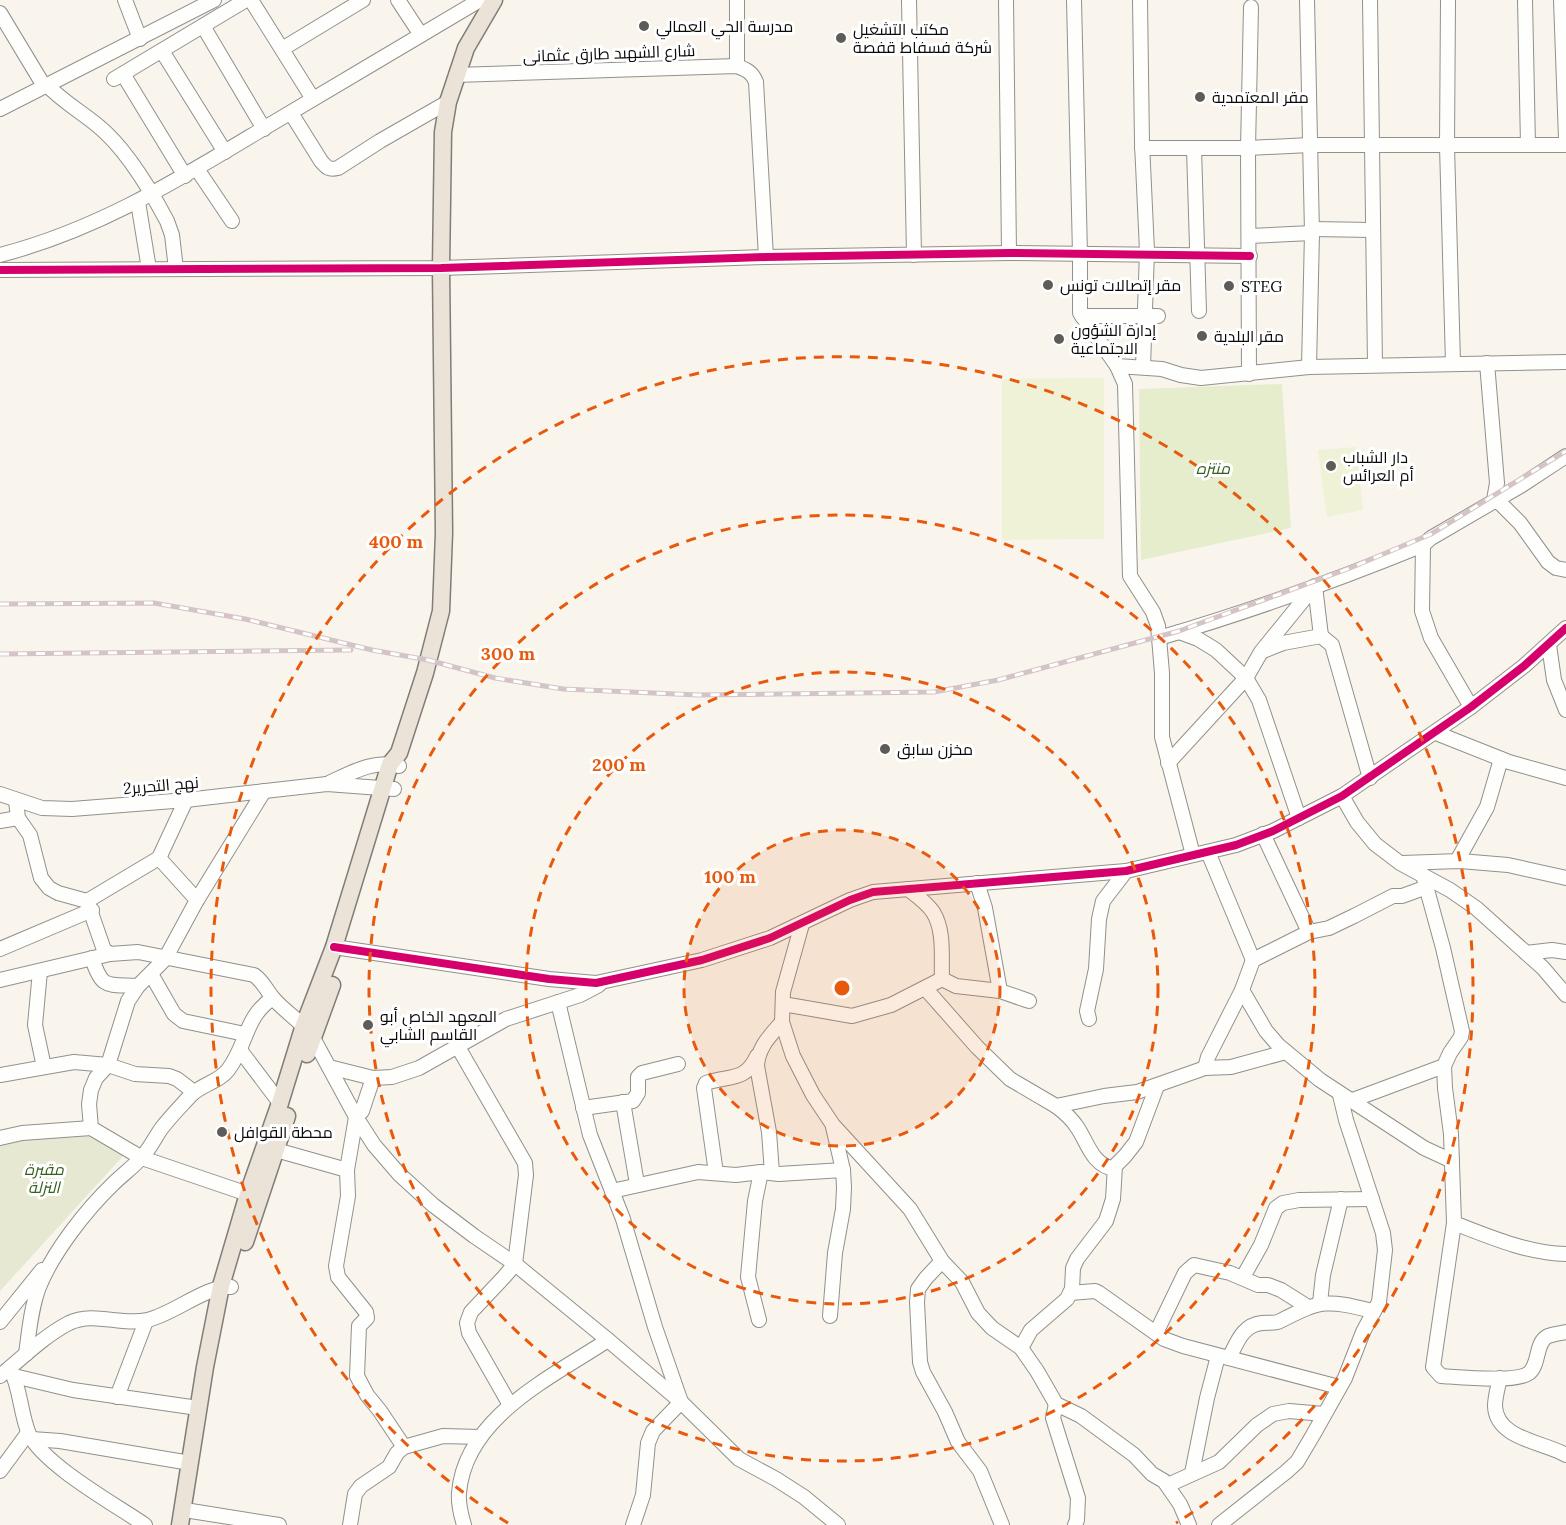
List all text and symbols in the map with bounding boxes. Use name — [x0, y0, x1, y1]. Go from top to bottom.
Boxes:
place label: مدرسة الحي العمالي — [656, 16, 793, 40]
marker: مدرسة الحي العمالي — [637, 19, 651, 33]
place label: مكتب التشغيل شركة فسفاط قفصة — [853, 19, 992, 57]
marker: مكتب التشغيل شركة فسفاط قفصة — [834, 31, 848, 45]
street label: شارع الشهىد طارق عثمانى — [522, 40, 696, 68]
place label: مقر المعتمدية — [1212, 87, 1309, 107]
marker: مقر المعتمدية — [1193, 90, 1207, 104]
place label: مقر إتصالات تونس — [1060, 275, 1181, 296]
place label: STEG — [1241, 276, 1282, 296]
marker: مقر إتصالات تونس — [1041, 278, 1055, 292]
marker: STEG — [1222, 279, 1236, 293]
place label: إدارة الشؤون الاجتماعية — [1071, 320, 1156, 358]
place label: مقر البلدية — [1214, 326, 1284, 346]
marker: مقر البلدية — [1195, 329, 1209, 343]
marker: إدارة الشؤون الاجتماعية — [1052, 332, 1066, 346]
place label: دار الشباب أم العرائس — [1343, 447, 1414, 487]
park label: منتزه — [1196, 458, 1231, 478]
marker: دار الشباب أم العرائس — [1324, 459, 1338, 473]
text: 400 m — [369, 530, 423, 553]
text: 300 m — [481, 642, 536, 665]
place label: مخزن سابق — [897, 739, 973, 760]
marker: مخزن سابق — [878, 742, 892, 756]
text: 200 m — [592, 753, 646, 776]
street label: نهج التحرير2 — [122, 772, 200, 800]
text: 100 m — [704, 865, 756, 888]
centre of rings — [832, 978, 852, 998]
place label: المعهد الخاص أبو القاسم الشابي — [380, 1006, 497, 1048]
marker: المعهد الخاص أبو القاسم الشابي — [361, 1018, 375, 1032]
place label: محطة القوافل — [234, 1122, 333, 1143]
marker: محطة القوافل — [215, 1125, 229, 1139]
park label: مقبرة النزلة — [24, 1159, 64, 1197]

